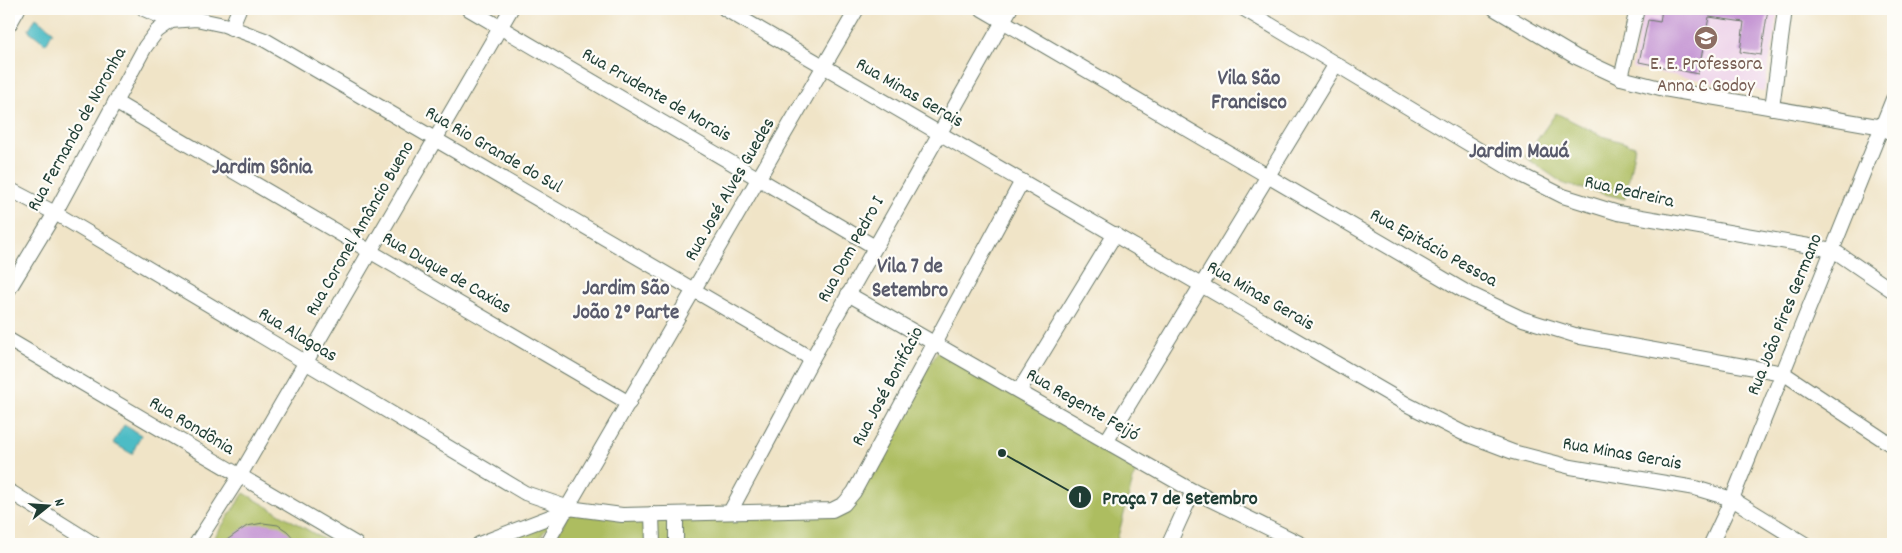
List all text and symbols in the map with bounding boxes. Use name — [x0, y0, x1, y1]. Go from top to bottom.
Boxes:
school or university icon: E. E. Professora Anna C Godoy — [1693, 25, 1719, 51]
street label: Rua Fernando de Noronha — [22, 42, 135, 217]
street label: Rua Prudente de Morais — [576, 42, 736, 150]
street label: Rua Minas Gerais — [850, 52, 968, 136]
place label: E. E. Professora Anna C Godoy — [1650, 52, 1763, 101]
district label: Vila São Francisco — [1211, 65, 1287, 119]
street label: Rua Rio Grande do Sul — [419, 101, 567, 202]
street label: Rua José Alves Guedes — [679, 113, 783, 267]
street label: Rua Coronel Amâncio Bueno — [300, 136, 422, 322]
district label: Jardim Mauá — [1469, 138, 1569, 168]
district label: Jardim Sônia — [212, 154, 313, 184]
street label: Rua Pedreira — [1581, 170, 1678, 217]
street label: Rua Dom Pedro I — [812, 192, 892, 308]
street label: Rua Epitácio Pessoa — [1364, 203, 1503, 296]
street label: Rua Duque de Caxias — [376, 226, 516, 322]
street label: Rua João Pires Germano — [1741, 230, 1831, 400]
district label: Vila 7 de Setembro — [872, 253, 948, 307]
street label: Rua Minas Gerais — [1201, 255, 1319, 339]
district label: Jardim São João 2° Parte — [573, 275, 679, 329]
street label: Rua Alagoas — [252, 302, 342, 370]
street label: Rua José Bonifácio — [846, 322, 932, 452]
street label: Rua Regente Feijó — [1020, 362, 1144, 450]
street label: Rua Rondônia — [143, 391, 240, 464]
street label: Rua Minas Gerais — [1560, 431, 1684, 479]
callout: Praça 7 de Setembro — [1067, 479, 1268, 514]
north arrow — [22, 480, 72, 530]
text: Praça 7 de Setembro — [1102, 486, 1258, 514]
text: 1 — [1078, 488, 1082, 510]
text: N — [48, 497, 69, 509]

